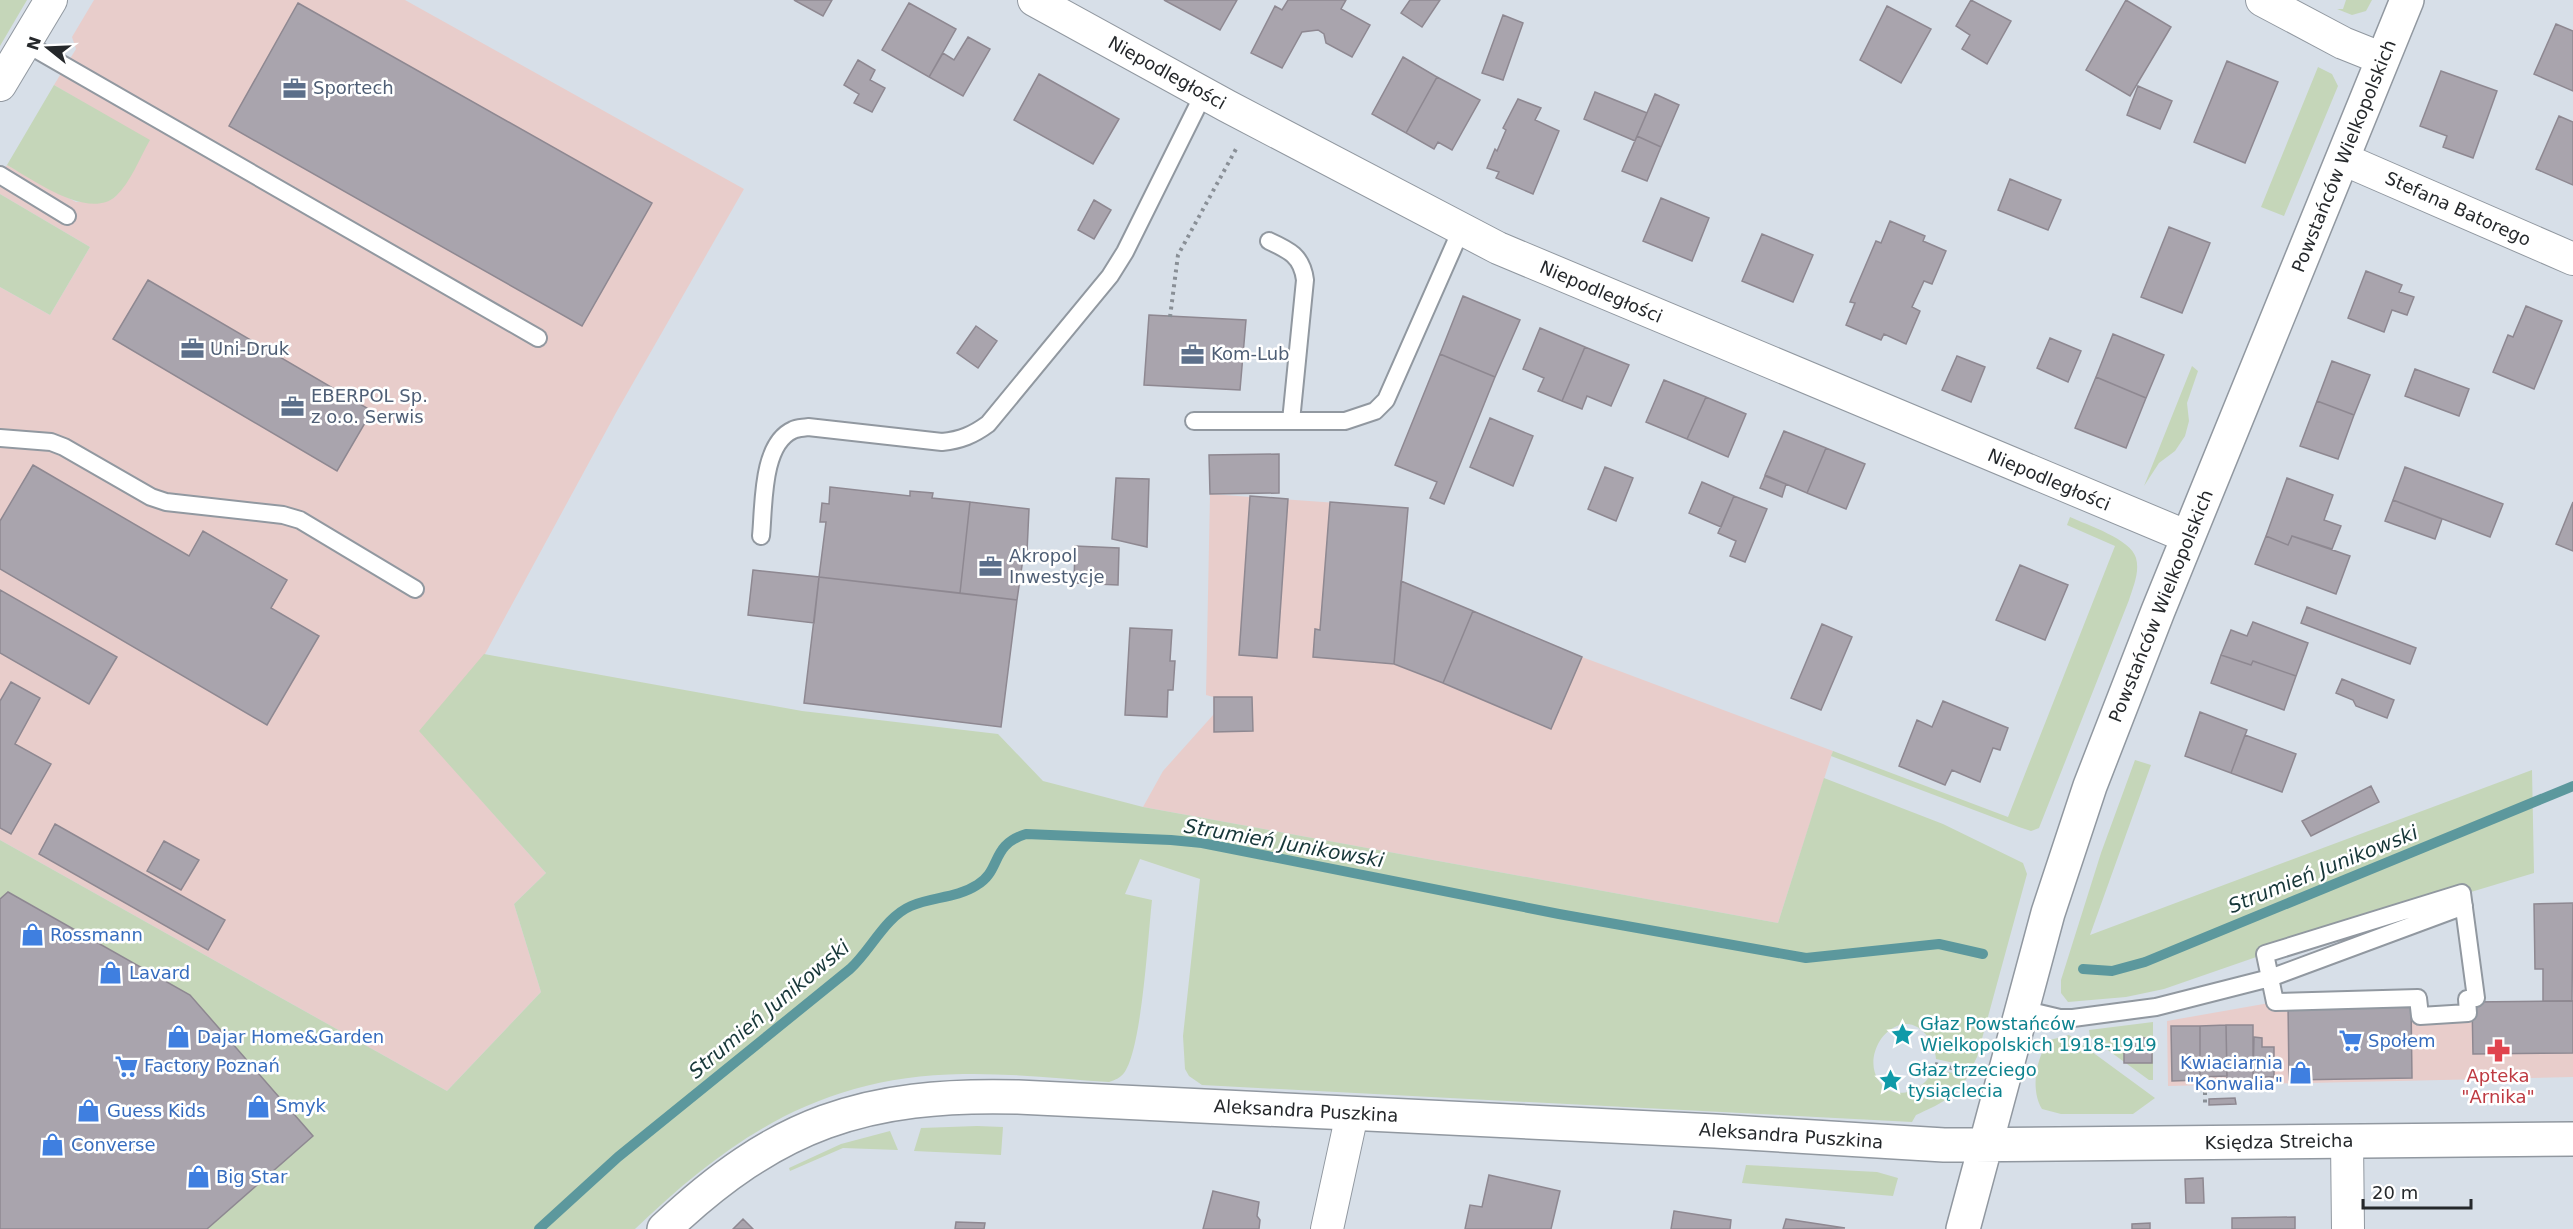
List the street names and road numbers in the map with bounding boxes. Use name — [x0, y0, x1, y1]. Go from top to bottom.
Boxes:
street label: Niepodległości — [1105, 32, 1230, 114]
street label: Powstańców Wielkopolskich — [2287, 36, 2400, 275]
street label: Stefana Batorego — [2382, 167, 2534, 250]
street label: Niepodległości — [1537, 256, 1666, 327]
street label: Niepodległości — [1985, 444, 2114, 515]
street label: Powstańców Wielkopolskich — [2104, 486, 2217, 725]
street label: Aleksandra Puszkina — [1213, 1095, 1399, 1126]
street label: Aleksandra Puszkina — [1698, 1119, 1884, 1152]
street label: Księdza Streicha — [2204, 1130, 2354, 1153]

